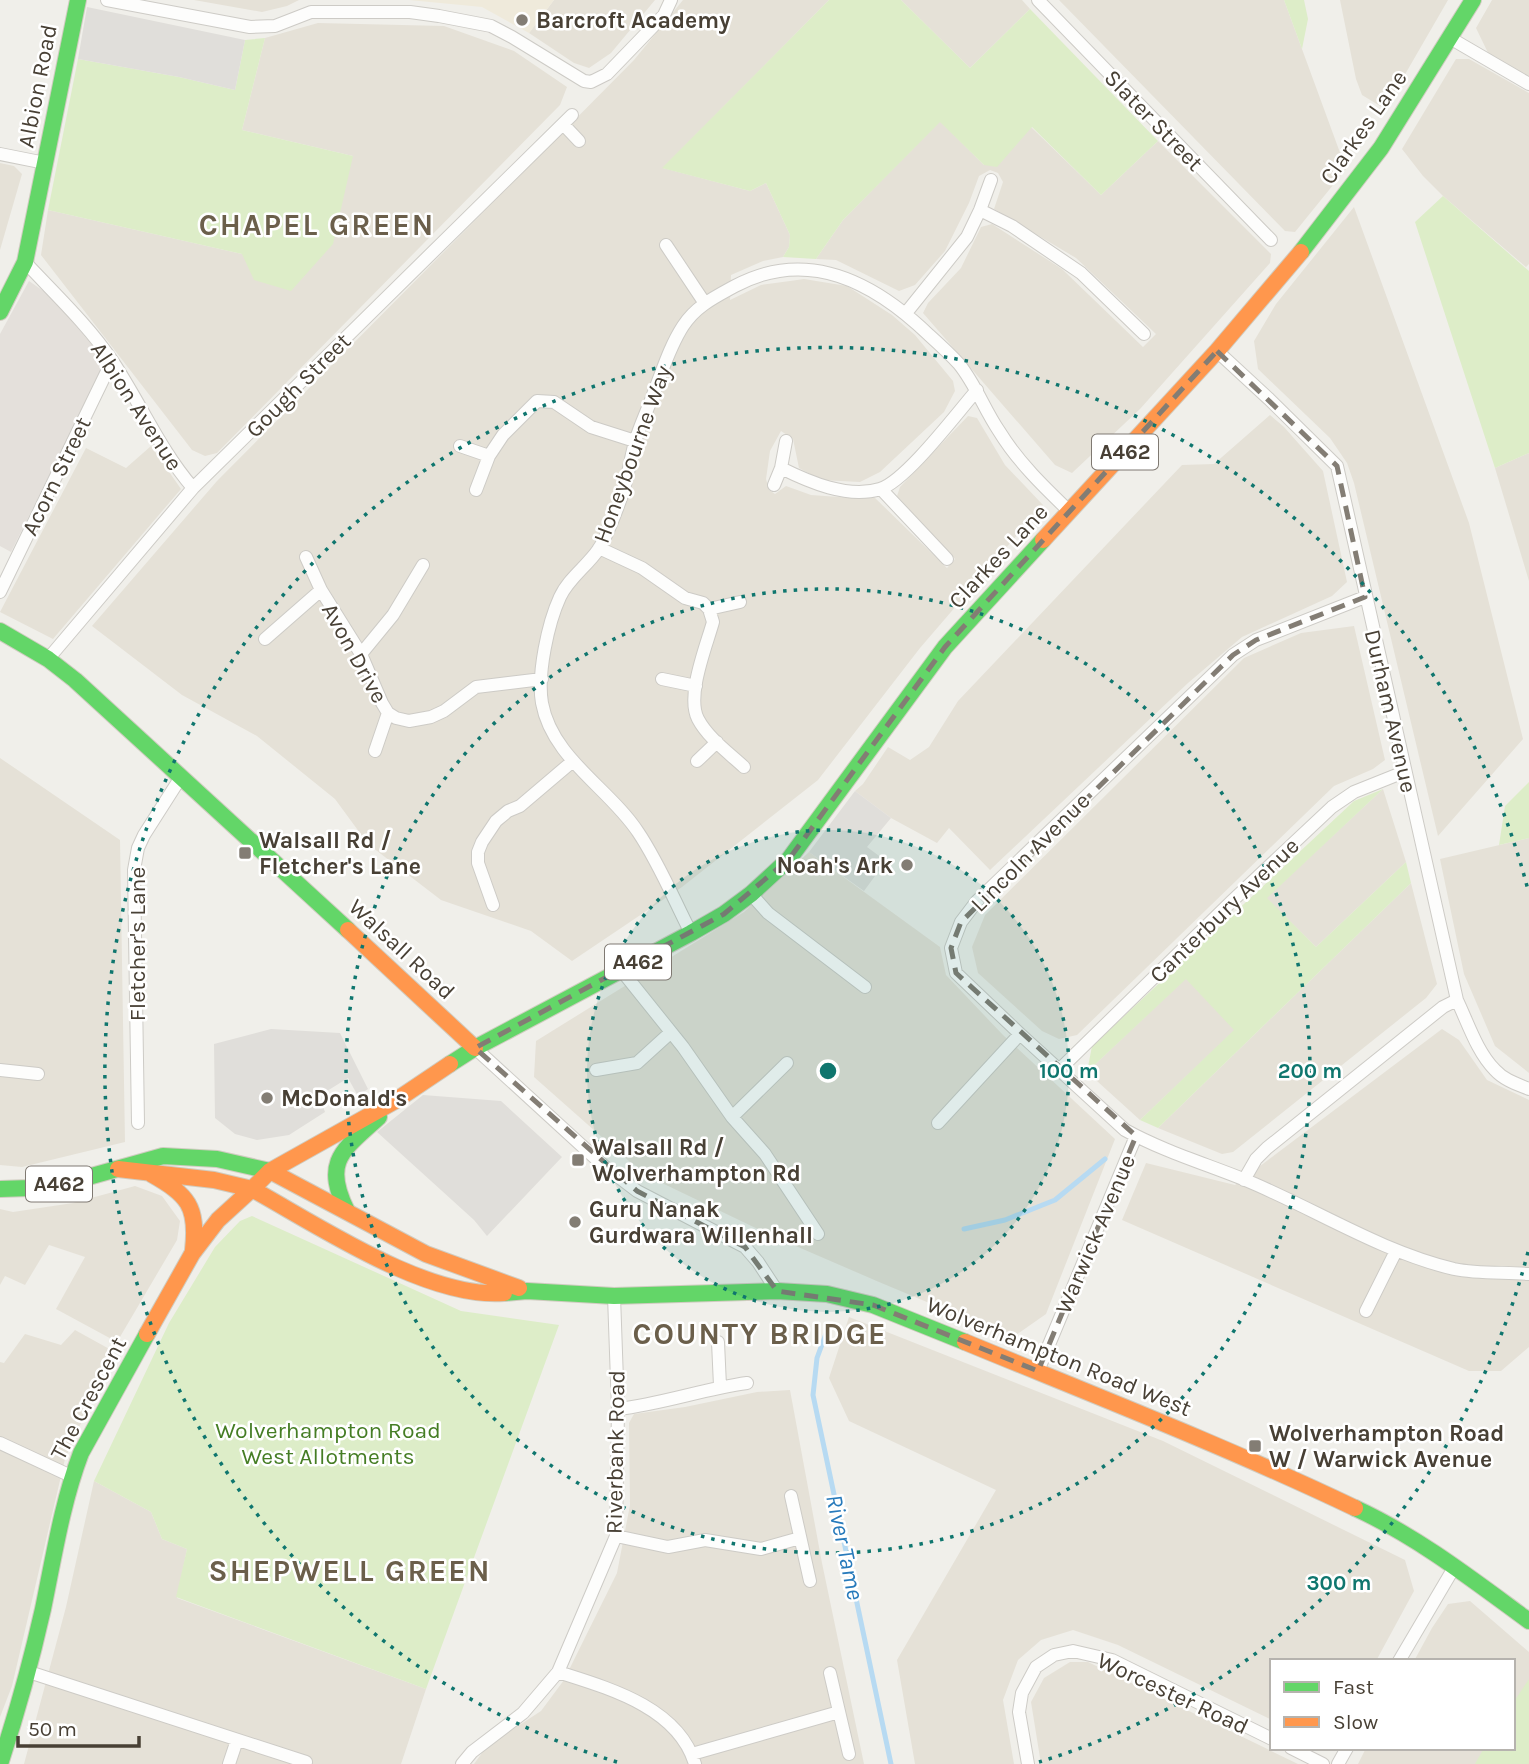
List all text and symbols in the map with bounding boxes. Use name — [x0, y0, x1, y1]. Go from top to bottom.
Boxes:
place label: Barcroft Academy — [536, 7, 731, 34]
marker: Barcroft Academy — [514, 12, 530, 28]
street label: Albion Road — [12, 22, 63, 150]
street label: Slater Street — [1099, 64, 1209, 177]
street label: Clarkes Lane — [1314, 65, 1413, 189]
district label: CHAPEL GREEN — [199, 207, 435, 243]
street label: Gough Street — [240, 327, 356, 443]
street label: Albion Avenue — [85, 337, 188, 476]
street label: Honeybourne Way — [588, 361, 677, 547]
street label: Acorn Street — [16, 412, 97, 540]
road number: A462 — [1092, 434, 1158, 470]
street label: Clarkes Lane — [943, 499, 1054, 614]
street label: Avon Drive — [316, 599, 393, 708]
street label: Durham Avenue — [1359, 627, 1422, 795]
street label: Lincoln Avenue — [965, 787, 1096, 918]
place label: Walsall Rd / Fletcher's Lane — [259, 827, 421, 880]
street label: Canterbury Avenue — [1144, 832, 1305, 989]
marker: Walsall Rd / Fletcher's Lane — [237, 845, 253, 861]
place label: Noah's Ark — [777, 852, 893, 879]
marker: Noah's Ark — [899, 857, 915, 873]
street label: Fletcher's Lane — [124, 867, 151, 1021]
street label: Walsall Road — [343, 893, 460, 1005]
road number: A462 — [605, 944, 671, 979]
centre of rings — [816, 1059, 840, 1083]
text: 100 m — [1039, 1059, 1099, 1083]
text: 200 m — [1278, 1059, 1342, 1083]
place label: McDonald's — [281, 1085, 407, 1112]
marker: McDonald's — [259, 1090, 275, 1106]
place label: Walsall Rd / Wolverhampton Rd — [592, 1134, 801, 1187]
street label: Warwick Avenue — [1050, 1151, 1141, 1318]
marker: Walsall Rd / Wolverhampton Rd — [570, 1152, 586, 1168]
road number: A462 — [26, 1166, 92, 1202]
place label: Guru Nanak Gurdwara Willenhall — [589, 1196, 813, 1249]
marker: Guru Nanak Gurdwara Willenhall — [567, 1214, 583, 1230]
street label: Wolverhampton Road West — [922, 1291, 1196, 1422]
district label: COUNTY BRIDGE — [632, 1316, 888, 1352]
street label: The Crescent — [45, 1332, 132, 1464]
street label: Riverbank Road — [601, 1370, 630, 1534]
park label: Wolverhampton Road West Allotments — [215, 1417, 441, 1470]
place label: Wolverhampton Road W / Warwick Avenue — [1269, 1420, 1504, 1473]
marker: Wolverhampton Road W / Warwick Avenue — [1247, 1438, 1263, 1454]
water label: River Tame — [820, 1492, 870, 1602]
district label: SHEPWELL GREEN — [209, 1553, 491, 1589]
text: 300 m — [1307, 1571, 1371, 1595]
street label: Worcester Road — [1093, 1647, 1253, 1740]
legend — [1270, 1659, 1515, 1750]
text: Fast — [1333, 1675, 1374, 1699]
scale bar — [18, 1704, 138, 1748]
text: Slow — [1333, 1710, 1378, 1734]
text: 50 m — [28, 1717, 77, 1741]

